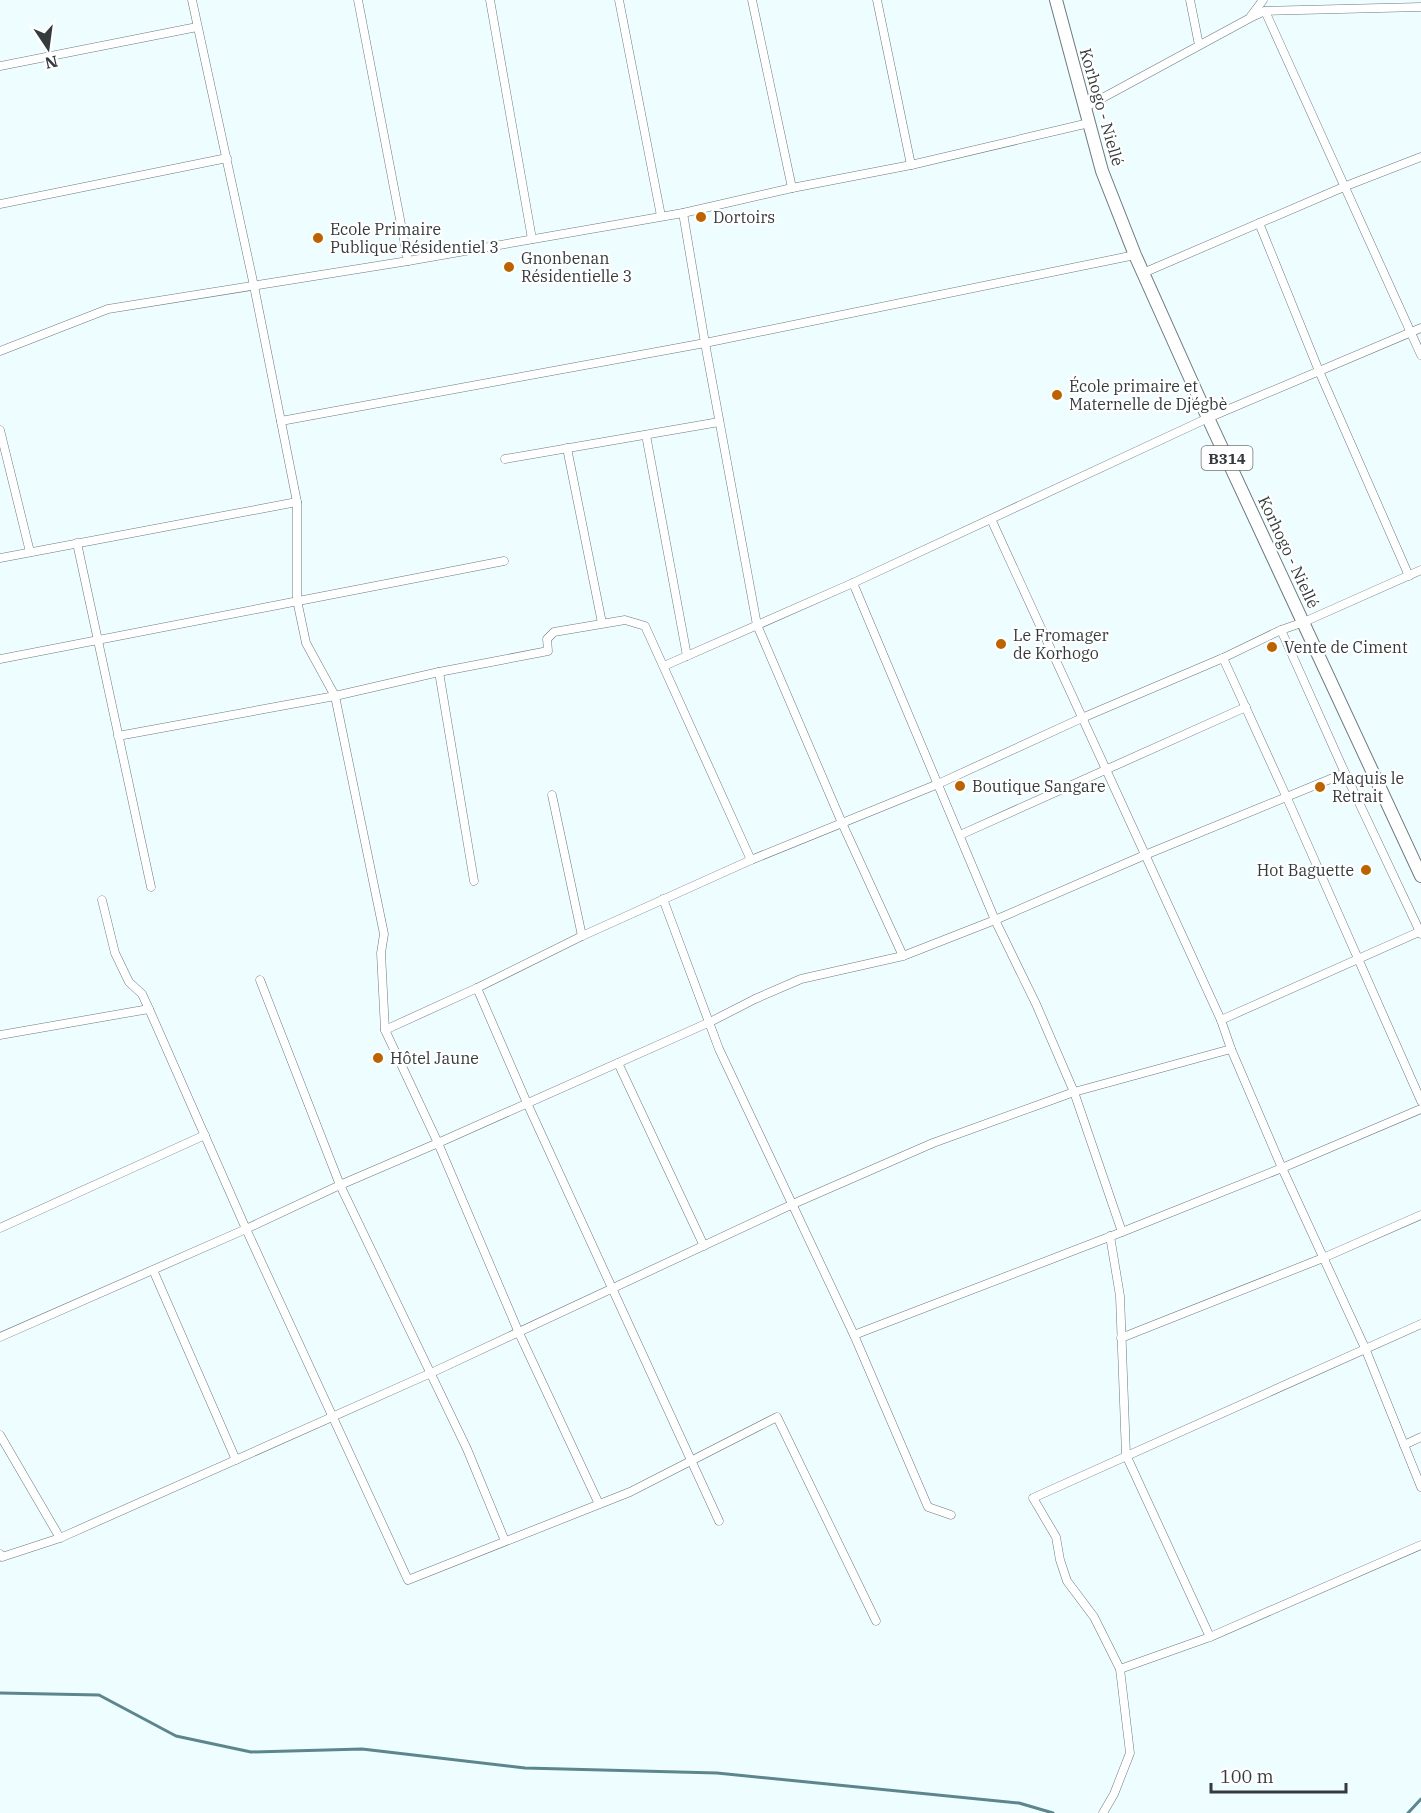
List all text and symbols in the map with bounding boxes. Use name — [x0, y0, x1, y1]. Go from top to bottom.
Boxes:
north arrow — [18, 18, 78, 78]
street label: Korhogo - Niellé — [1076, 46, 1128, 168]
text: N — [43, 51, 60, 74]
place label: Dortoirs — [713, 207, 775, 227]
marker: Dortoirs — [694, 210, 708, 224]
place label: Ecole Primaire Publique Résidentiel 3 — [330, 219, 499, 257]
marker: Ecole Primaire Publique Résidentiel 3 — [311, 231, 325, 245]
place label: Gnonbenan Résidentielle 3 — [521, 248, 632, 286]
marker: Gnonbenan Résidentielle 3 — [502, 260, 516, 274]
place label: École primaire et Maternelle de Djégbè — [1069, 375, 1227, 414]
marker: École primaire et Maternelle de Djégbè — [1050, 388, 1064, 402]
road number: B314 — [1202, 446, 1252, 470]
street label: Korhogo - Niellé — [1254, 493, 1324, 611]
place label: Le Fromager de Korhogo — [1013, 625, 1109, 663]
marker: Le Fromager de Korhogo — [994, 637, 1008, 651]
place label: Vente de Ciment — [1284, 637, 1408, 657]
marker: Vente de Ciment — [1265, 640, 1279, 654]
place label: Maquis le Retrait — [1332, 768, 1404, 806]
place label: Boutique Sangare — [972, 776, 1106, 796]
marker: Boutique Sangare — [953, 779, 967, 793]
marker: Maquis le Retrait — [1313, 780, 1327, 794]
place label: Hot Baguette — [1257, 860, 1354, 880]
marker: Hot Baguette — [1359, 863, 1373, 877]
place label: Hôtel Jaune — [390, 1048, 479, 1068]
marker: Hôtel Jaune — [371, 1051, 385, 1065]
scale bar — [1211, 1756, 1346, 1794]
text: 100 m — [1220, 1765, 1274, 1788]

